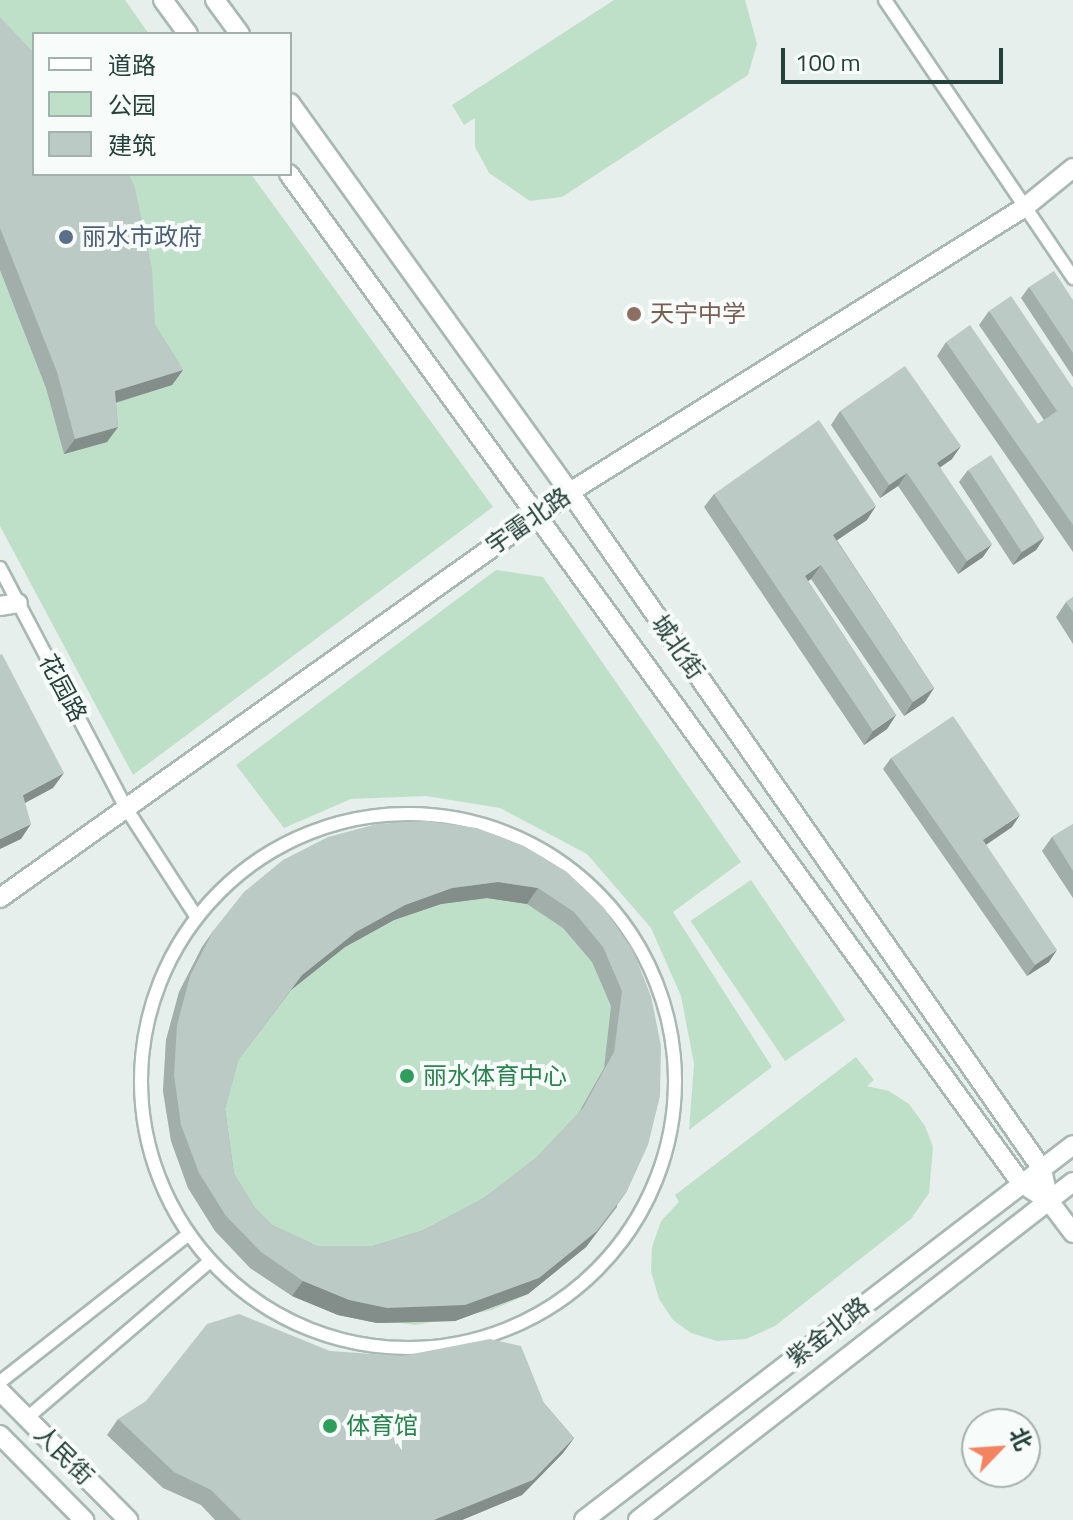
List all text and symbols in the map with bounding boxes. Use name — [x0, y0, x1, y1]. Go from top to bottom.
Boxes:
legend — [32, 32, 292, 176]
scale bar — [785, 32, 1007, 82]
text: 100 m — [795, 44, 861, 80]
text: 道路 — [108, 47, 156, 83]
text: 公园 — [108, 87, 156, 123]
text: 建筑 — [108, 127, 156, 163]
place label: 丽水市政府 — [82, 223, 202, 251]
marker: 丽水市政府 — [57, 228, 75, 246]
place label: 天宁中学 — [650, 300, 746, 328]
marker: 天宁中学 — [625, 305, 643, 323]
street label: 宇雷北路 — [480, 482, 576, 560]
street label: 城北街 — [646, 609, 710, 685]
street label: 花园路 — [33, 649, 93, 727]
place label: 丽水体育中心 — [423, 1062, 567, 1090]
marker: 丽水体育中心 — [398, 1067, 416, 1085]
street label: 紫金北路 — [781, 1291, 875, 1373]
north arrow — [961, 1408, 1041, 1488]
place label: 体育馆 — [346, 1412, 418, 1440]
marker: 体育馆 — [321, 1417, 339, 1435]
street label: 人民街 — [28, 1419, 100, 1491]
text: 北 — [1001, 1422, 1041, 1456]

